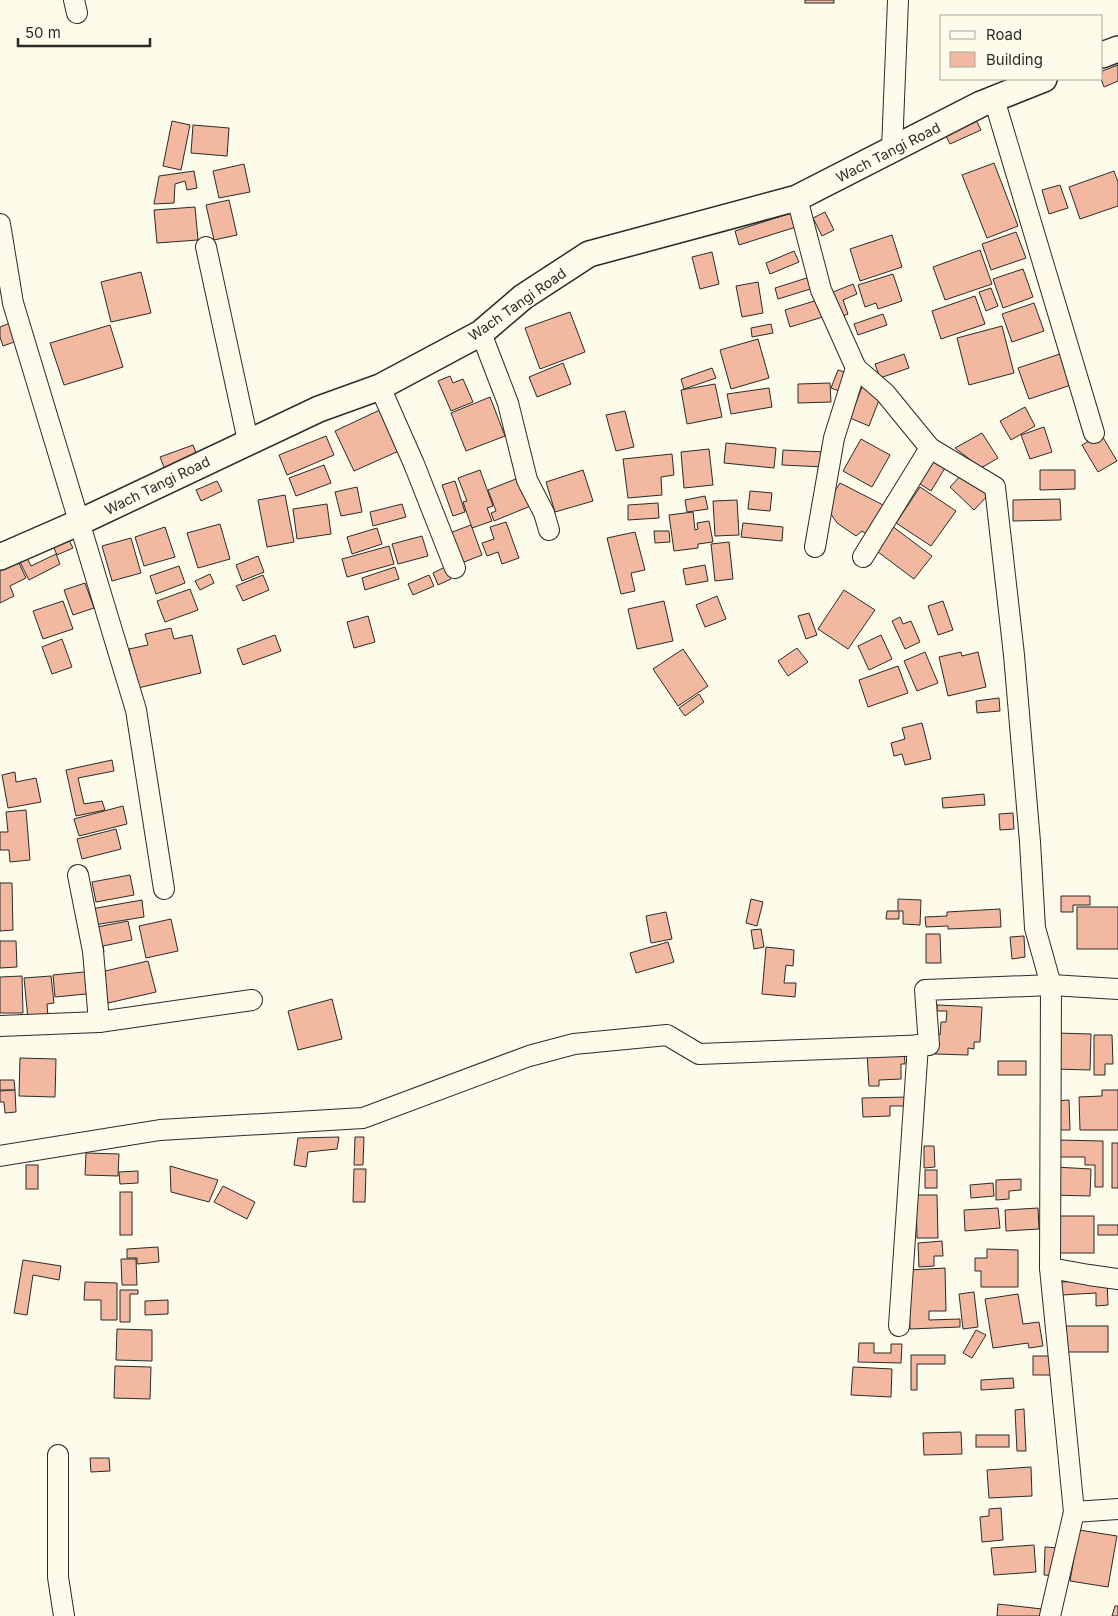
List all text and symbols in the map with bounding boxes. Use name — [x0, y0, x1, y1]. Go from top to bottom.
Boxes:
scale bar — [18, 15, 150, 47]
legend — [940, 15, 1103, 80]
text: 50 m — [25, 23, 61, 42]
text: Road — [986, 25, 1022, 44]
text: Building — [986, 50, 1043, 69]
street label: Wach Tangi Road — [833, 118, 943, 186]
street label: Wach Tangi Road — [465, 264, 569, 344]
street label: Wach Tangi Road — [102, 452, 212, 518]

